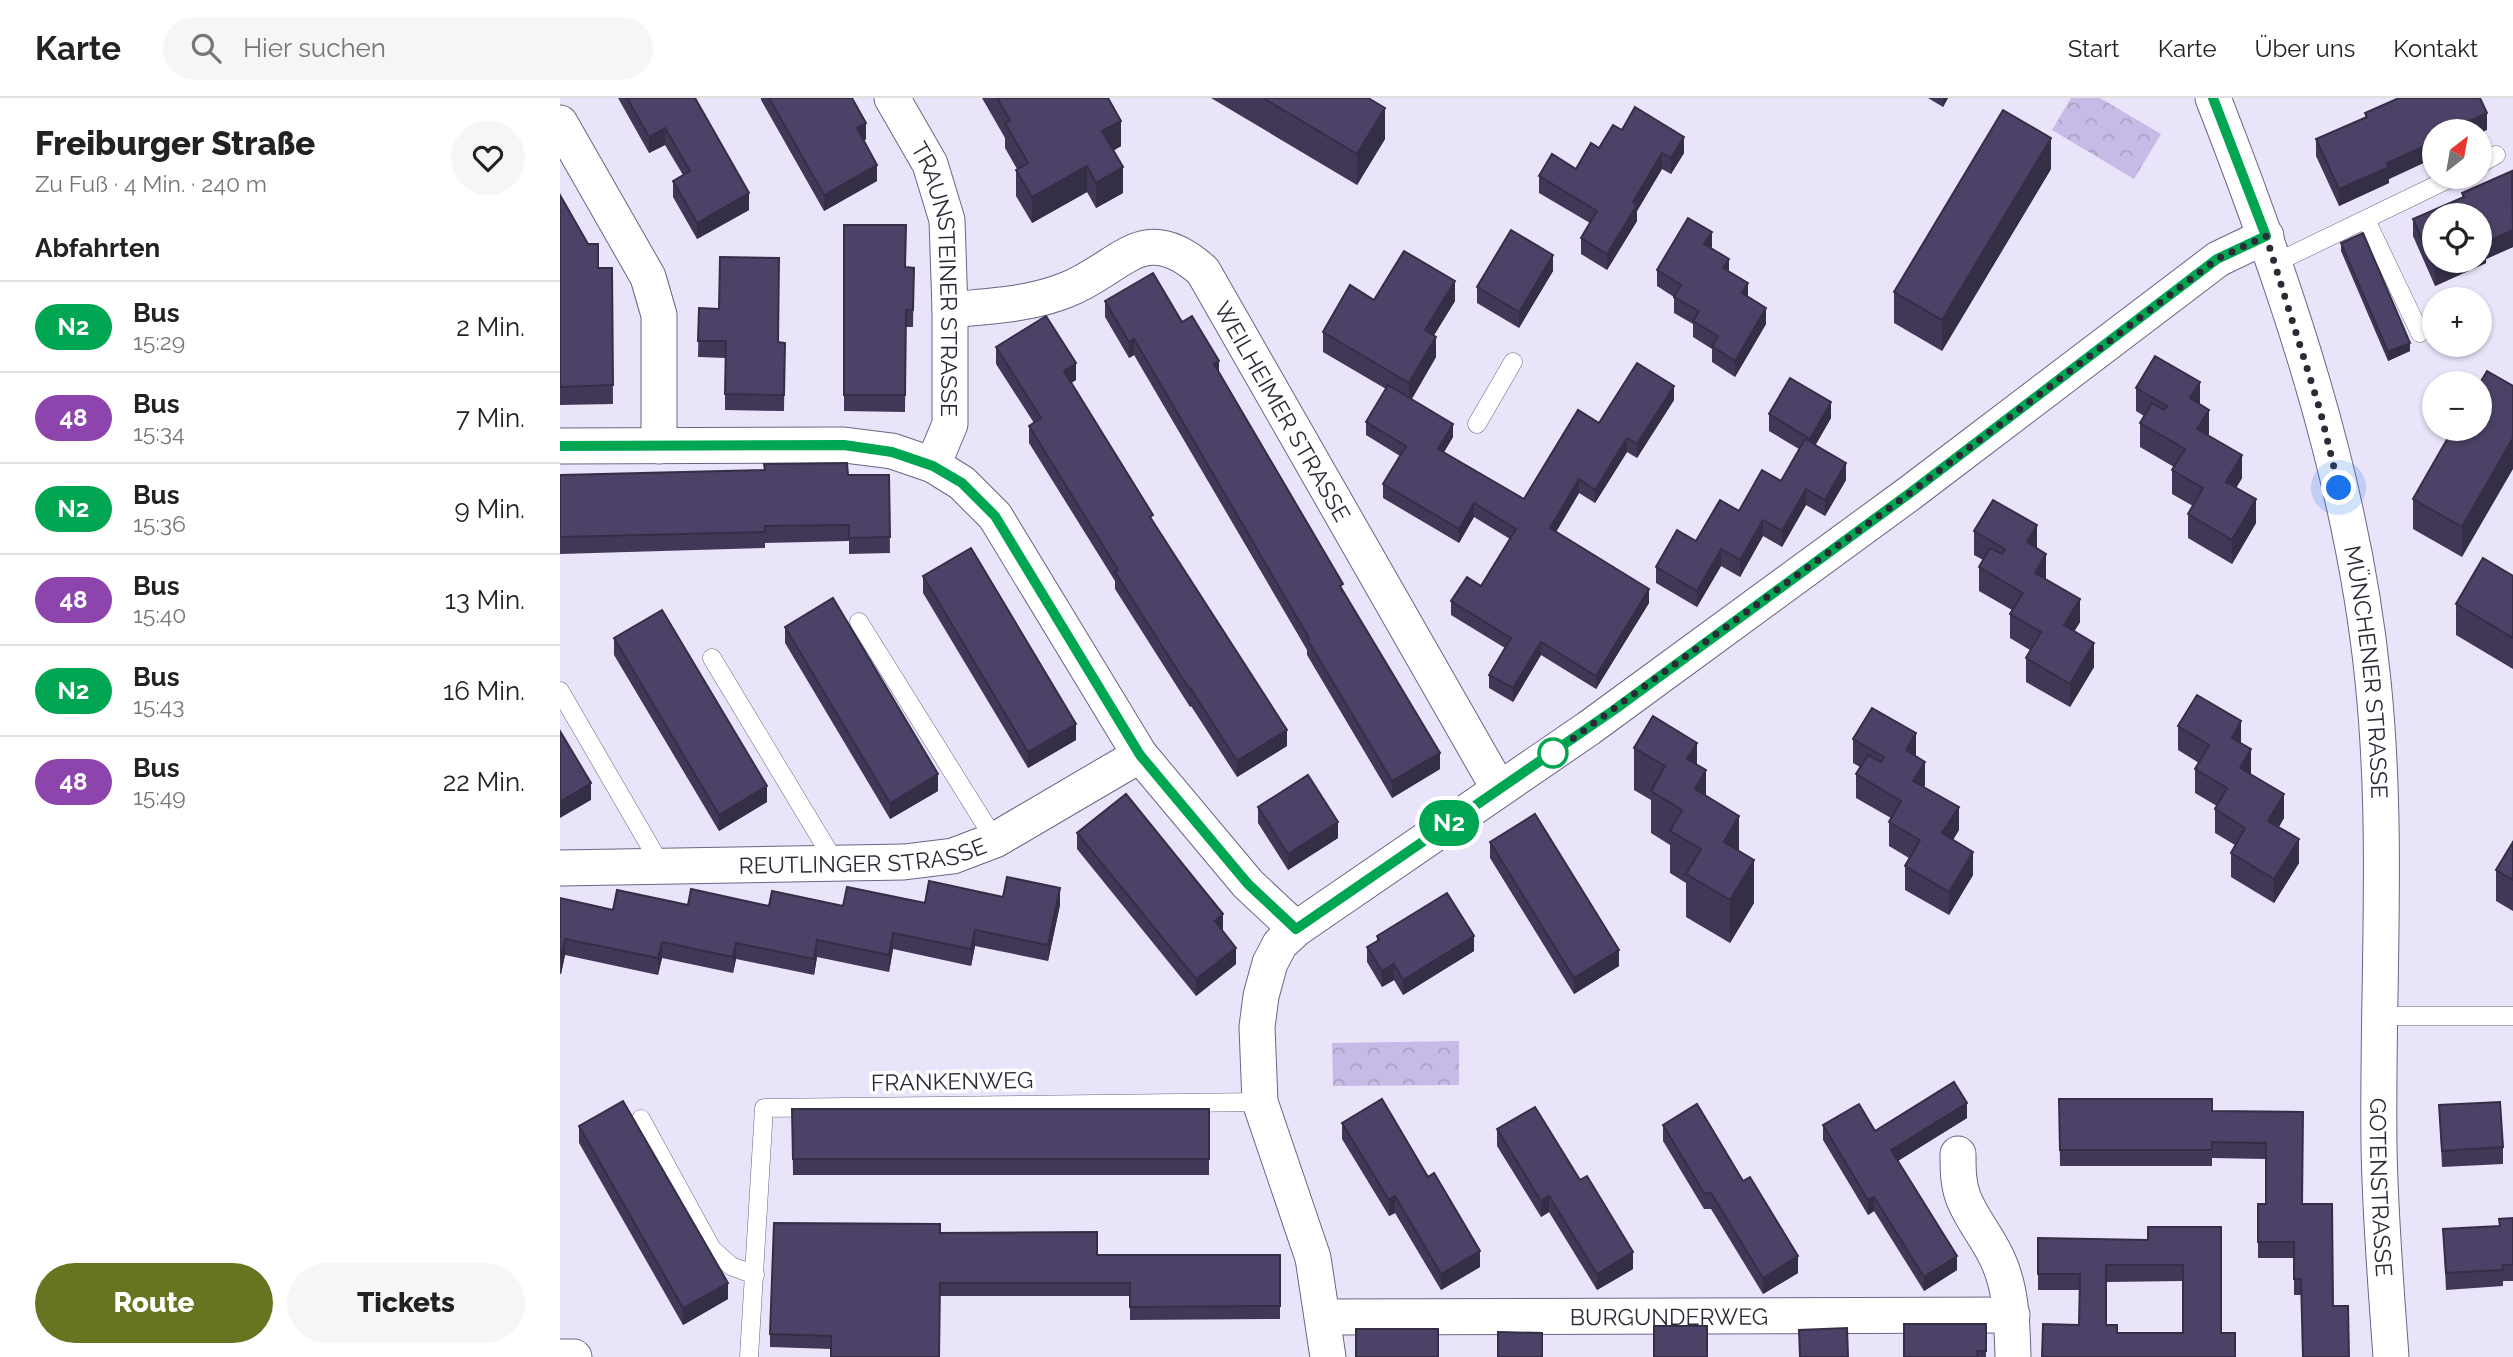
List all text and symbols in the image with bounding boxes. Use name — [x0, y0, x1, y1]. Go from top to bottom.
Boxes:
search box — [163, 17, 653, 80]
text: Karte — [35, 29, 121, 68]
icon: search — [187, 29, 225, 67]
text: Hier suchen — [243, 33, 386, 63]
text: Start — [2068, 34, 2120, 63]
text: Karte — [2158, 34, 2217, 63]
text: Über uns — [2255, 34, 2355, 63]
text: Kontakt — [2393, 34, 2478, 63]
north arrow — [2422, 119, 2492, 189]
map controls — [2422, 119, 2492, 441]
button: heart — [451, 121, 525, 195]
text: Freiburger Straße — [35, 124, 315, 163]
street label: TRAUNSTEINER STRASSE — [906, 137, 964, 417]
text: Zu Fuß · 4 Min. · 240 m — [35, 170, 267, 197]
button: locate — [2422, 203, 2492, 273]
text: Abfahrten — [35, 233, 160, 263]
button: + — [2422, 287, 2492, 357]
street label: WEILHEIMER STRASSE — [1210, 296, 1357, 526]
text: Bus — [133, 298, 180, 328]
text: N2 — [58, 312, 89, 341]
text: 2 Min. — [456, 312, 525, 342]
text: 15:29 — [133, 328, 185, 355]
button: − — [2422, 371, 2492, 441]
text: Bus — [133, 389, 180, 419]
text: 48 — [59, 403, 88, 432]
text: 7 Min. — [456, 403, 525, 433]
text: 15:34 — [133, 419, 185, 446]
your location — [2321, 470, 2356, 505]
text: Bus — [133, 480, 180, 510]
text: N2 — [58, 494, 89, 523]
text: 9 Min. — [455, 494, 525, 524]
text: 15:36 — [133, 510, 186, 537]
street label: MÜNCHENER STRASSE — [2339, 543, 2394, 799]
text: Bus — [133, 571, 180, 601]
text: 48 — [59, 585, 88, 614]
text: 13 Min. — [445, 585, 525, 615]
text: 15:40 — [133, 601, 186, 628]
text: Bus — [133, 662, 180, 692]
text: N2 — [58, 676, 89, 705]
text: 16 Min. — [443, 676, 525, 706]
text: 15:43 — [133, 692, 185, 719]
unlabelled marker — [1538, 738, 1568, 768]
text: Bus — [133, 753, 180, 783]
text: 48 — [59, 767, 88, 796]
text: 22 Min. — [443, 767, 525, 797]
text: 15:49 — [133, 783, 186, 810]
line badge: N2 — [1418, 800, 1480, 846]
text: N2 — [1433, 808, 1465, 837]
street label: REUTLINGER STRASSE — [738, 831, 990, 878]
street label: FRANKENWEG — [870, 1066, 1034, 1096]
street label: GOTENSTRASSE — [2365, 1098, 2399, 1278]
button: Route — [35, 1263, 273, 1343]
button: Tickets — [287, 1263, 525, 1343]
street label: BURGUNDERWEG — [1570, 1302, 1768, 1330]

